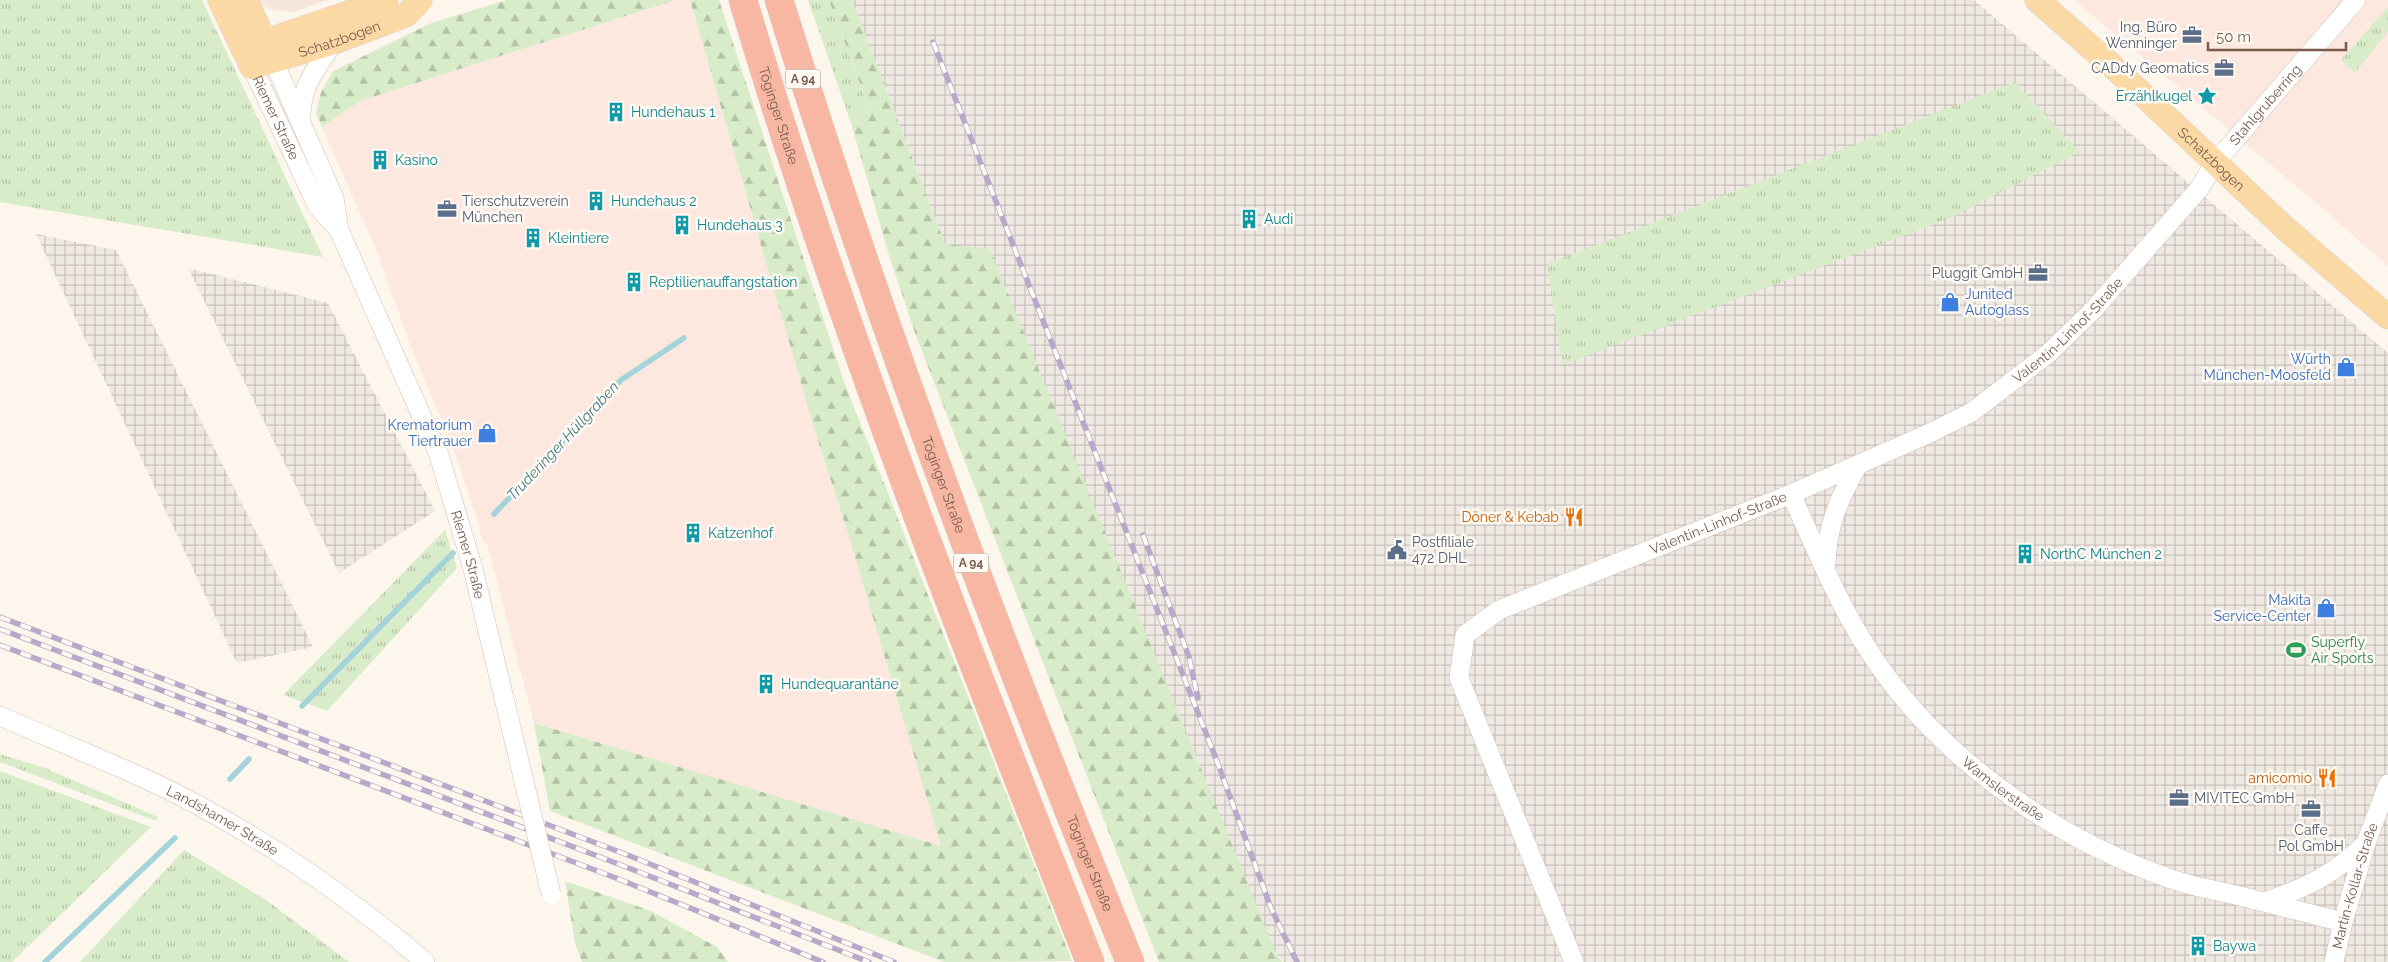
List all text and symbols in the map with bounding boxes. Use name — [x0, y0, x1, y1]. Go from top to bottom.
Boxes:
street label: Schatzbogen — [297, 17, 383, 60]
place label: Ing. Büro Wenninger — [2106, 19, 2177, 51]
scale bar — [2208, 20, 2346, 52]
office icon: Ing. Büro Wenninger — [2181, 24, 2203, 46]
text: 50 m — [2216, 28, 2251, 46]
office icon: CADdy Geomatics — [2213, 57, 2235, 79]
place label: CADdy Geomatics — [2091, 60, 2209, 76]
street label: Stahlgruberring — [2226, 61, 2305, 148]
street label: Töginger Straße — [756, 65, 802, 167]
road number: A 94 — [786, 70, 820, 88]
street label: Riemer Straße — [249, 73, 303, 162]
place icon: Erzählkugel — [2196, 85, 2218, 107]
place label: Erzählkugel — [2116, 88, 2192, 104]
building icon: Hundehaus 1 — [605, 101, 627, 123]
place label: Hundehaus 1 — [631, 104, 715, 120]
street label: Schatzbogen — [2175, 124, 2248, 194]
building icon: Kasino — [369, 149, 391, 171]
place label: Kasino — [395, 152, 438, 168]
building icon: Hundehaus 2 — [585, 190, 607, 212]
place label: Tierschutzverein München — [462, 193, 569, 225]
place label: Hundehaus 2 — [611, 193, 696, 209]
office icon: Tierschutzverein München — [436, 198, 458, 220]
building icon: Audi — [1238, 208, 1260, 230]
place label: Audi — [1264, 211, 1293, 227]
building icon: Hundehaus 3 — [671, 214, 693, 236]
place label: Hundehaus 3 — [697, 217, 783, 233]
building icon: Kleintiere — [522, 227, 544, 249]
place label: Kleintiere — [548, 230, 609, 246]
office icon: Pluggit GmbH — [2027, 262, 2049, 284]
place label: Pluggit GmbH — [1932, 265, 2023, 281]
building icon: Reptilienauffangstation — [623, 271, 645, 293]
place label: Reptilienauffangstation — [649, 274, 797, 290]
street label: Valentin-Linhof-Straße — [2009, 274, 2126, 386]
place label: Junited Autoglass — [1965, 286, 2029, 318]
shop icon: Junited Autoglass — [1939, 291, 1961, 313]
place label: Würth München-Moosfeld — [2203, 351, 2331, 383]
shop icon: Würth München-Moosfeld — [2335, 356, 2357, 378]
water label: Truderinger Hüllgraben — [503, 378, 623, 504]
place label: Krematorium Tiertrauer — [388, 417, 472, 449]
shop icon: Krematorium Tiertrauer — [476, 422, 498, 444]
street label: Töginger Straße — [919, 434, 969, 535]
street label: Valentin-Linhof-Straße — [1648, 488, 1789, 557]
restaurant icon: Döner & Kebab — [1563, 506, 1585, 528]
street label: Riemer Straße — [448, 508, 488, 600]
place label: Döner & Kebab — [1462, 509, 1559, 525]
building icon: Katzenhof — [682, 522, 704, 544]
place label: Katzenhof — [708, 525, 775, 541]
place label: Postfiliale 472 DHL — [1412, 534, 1474, 566]
public building icon: Postfiliale 472 DHL — [1386, 539, 1408, 561]
building icon: NorthC München 2 — [2014, 543, 2036, 565]
place label: NorthC München 2 — [2040, 546, 2162, 562]
road number: A 94 — [954, 554, 988, 572]
place label: Makita Service-Center — [2214, 592, 2311, 624]
shop icon: Makita Service-Center — [2315, 597, 2337, 619]
place label: Superfly Air Sports — [2311, 634, 2374, 666]
sports icon: Superfly Air Sports — [2285, 639, 2307, 661]
building icon: Hundequarantäne — [755, 673, 777, 695]
place label: Hundequarantäne — [781, 676, 899, 692]
street label: Wamslerstraße — [1959, 753, 2047, 824]
restaurant icon: amicomio — [2316, 767, 2338, 789]
place label: amicomio — [2248, 770, 2312, 786]
street label: Landshamer Straße — [164, 782, 281, 859]
office icon: MIVITEC GmbH — [2168, 787, 2190, 809]
place label: MIVITEC GmbH — [2194, 790, 2295, 806]
office icon: Caffe Pol GmbH — [2300, 798, 2322, 820]
street label: Töginger Straße — [1063, 813, 1116, 914]
street label: Martin-Kollar-Straße — [2329, 820, 2381, 950]
place label: Caffe Pol GmbH — [2278, 822, 2344, 854]
building icon: Baywa — [2187, 935, 2209, 957]
place label: Baywa — [2213, 938, 2256, 954]

